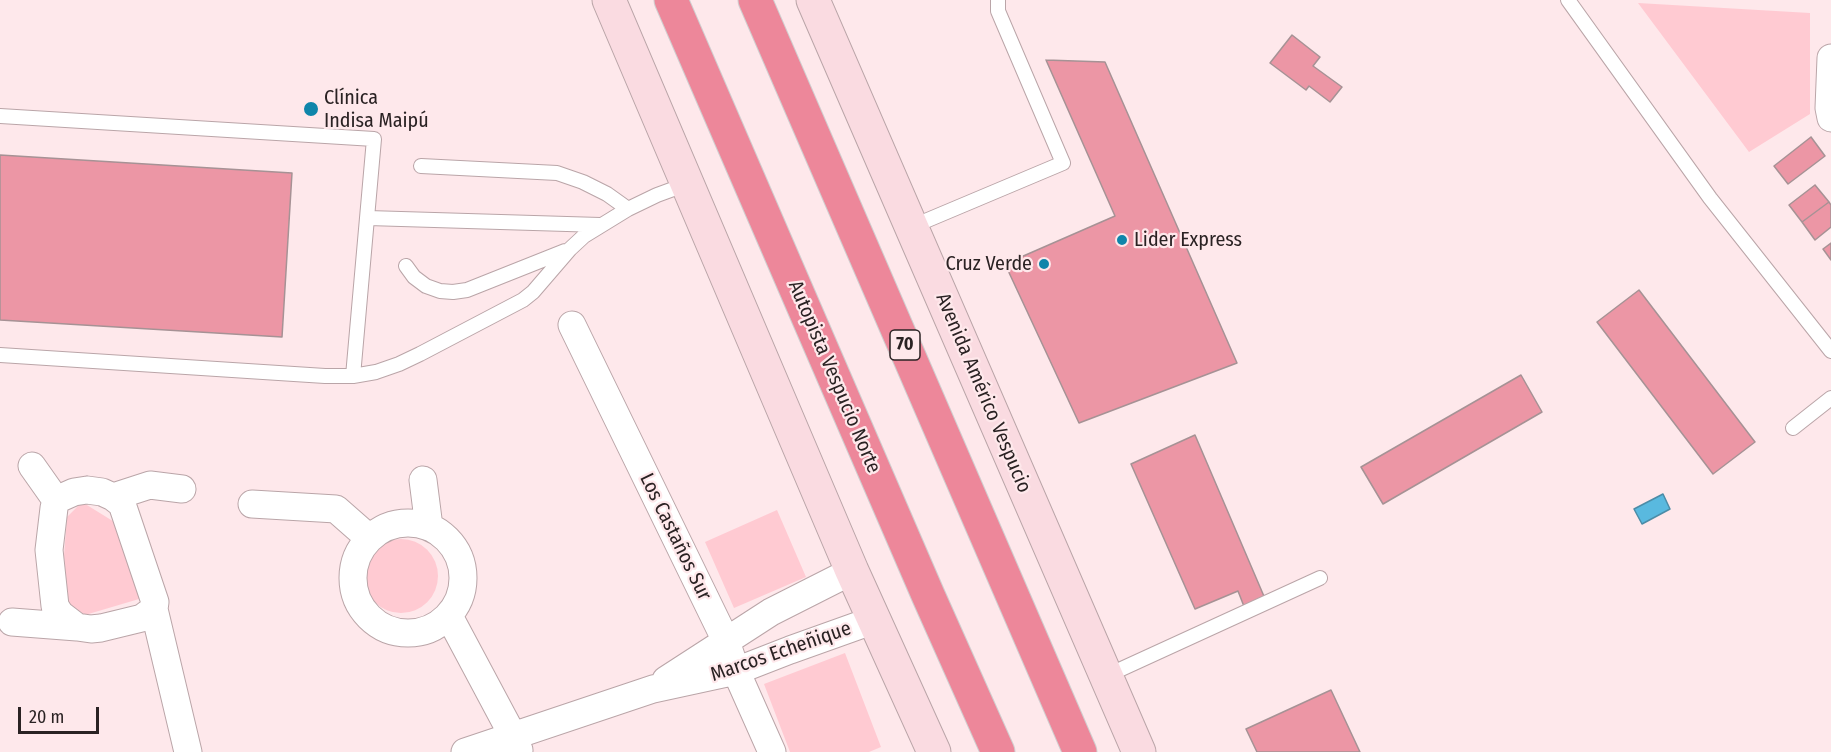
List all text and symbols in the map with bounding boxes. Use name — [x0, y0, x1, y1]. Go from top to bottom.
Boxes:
place label: Clínica Indisa Maipú — [324, 86, 429, 133]
marker: Clínica Indisa Maipú — [302, 100, 320, 118]
place label: Lider Express — [1134, 228, 1242, 252]
marker: Lider Express — [1115, 233, 1129, 247]
place label: Cruz Verde — [946, 252, 1032, 276]
marker: Cruz Verde — [1037, 257, 1051, 271]
street label: Autopista Vespucio Norte — [783, 277, 885, 477]
street label: Avenida Américo Vespucio — [930, 290, 1036, 496]
road number: 70 — [890, 330, 920, 360]
street label: Los Castaños Sur — [634, 470, 716, 604]
street label: Marcos Echeñique — [708, 617, 854, 687]
scale bar — [21, 695, 102, 733]
text: 20 m — [29, 706, 64, 728]

